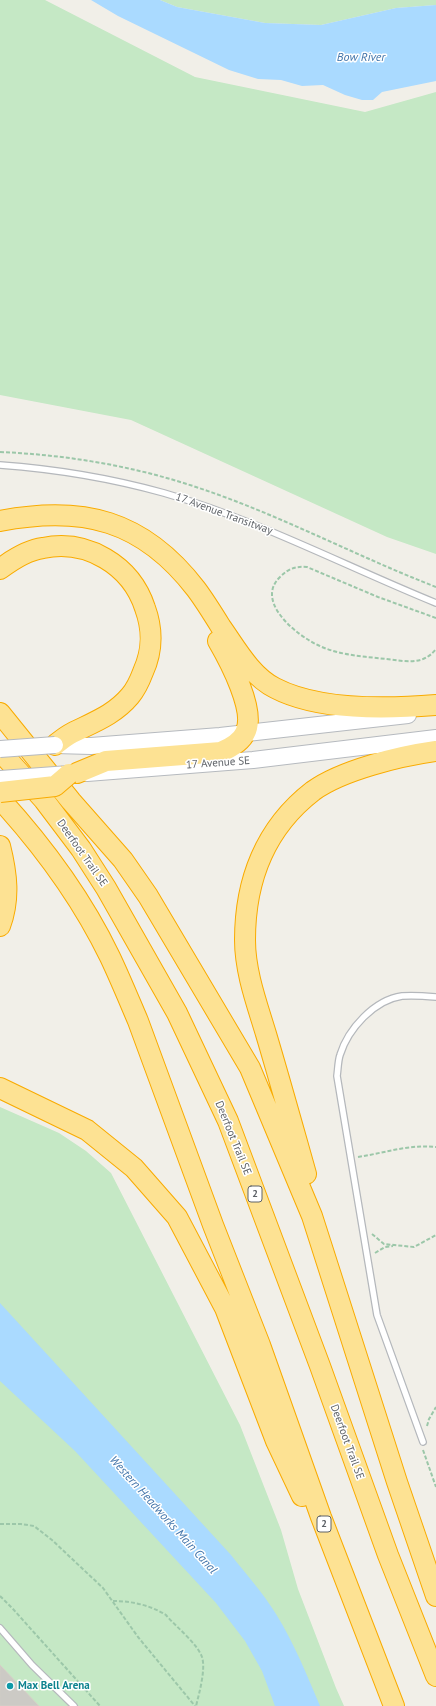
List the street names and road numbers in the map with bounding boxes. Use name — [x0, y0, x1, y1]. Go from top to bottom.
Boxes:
street label: 17 Avenue Transitway — [174, 490, 274, 538]
street label: 17 Avenue SE — [186, 754, 250, 772]
street label: Deerfoot Trail SE — [54, 817, 110, 889]
street label: Deerfoot Trail SE — [212, 1099, 254, 1177]
road number: 2 — [248, 1186, 262, 1202]
street label: Deerfoot Trail SE — [327, 1403, 367, 1481]
road number: 2 — [317, 1516, 331, 1532]

